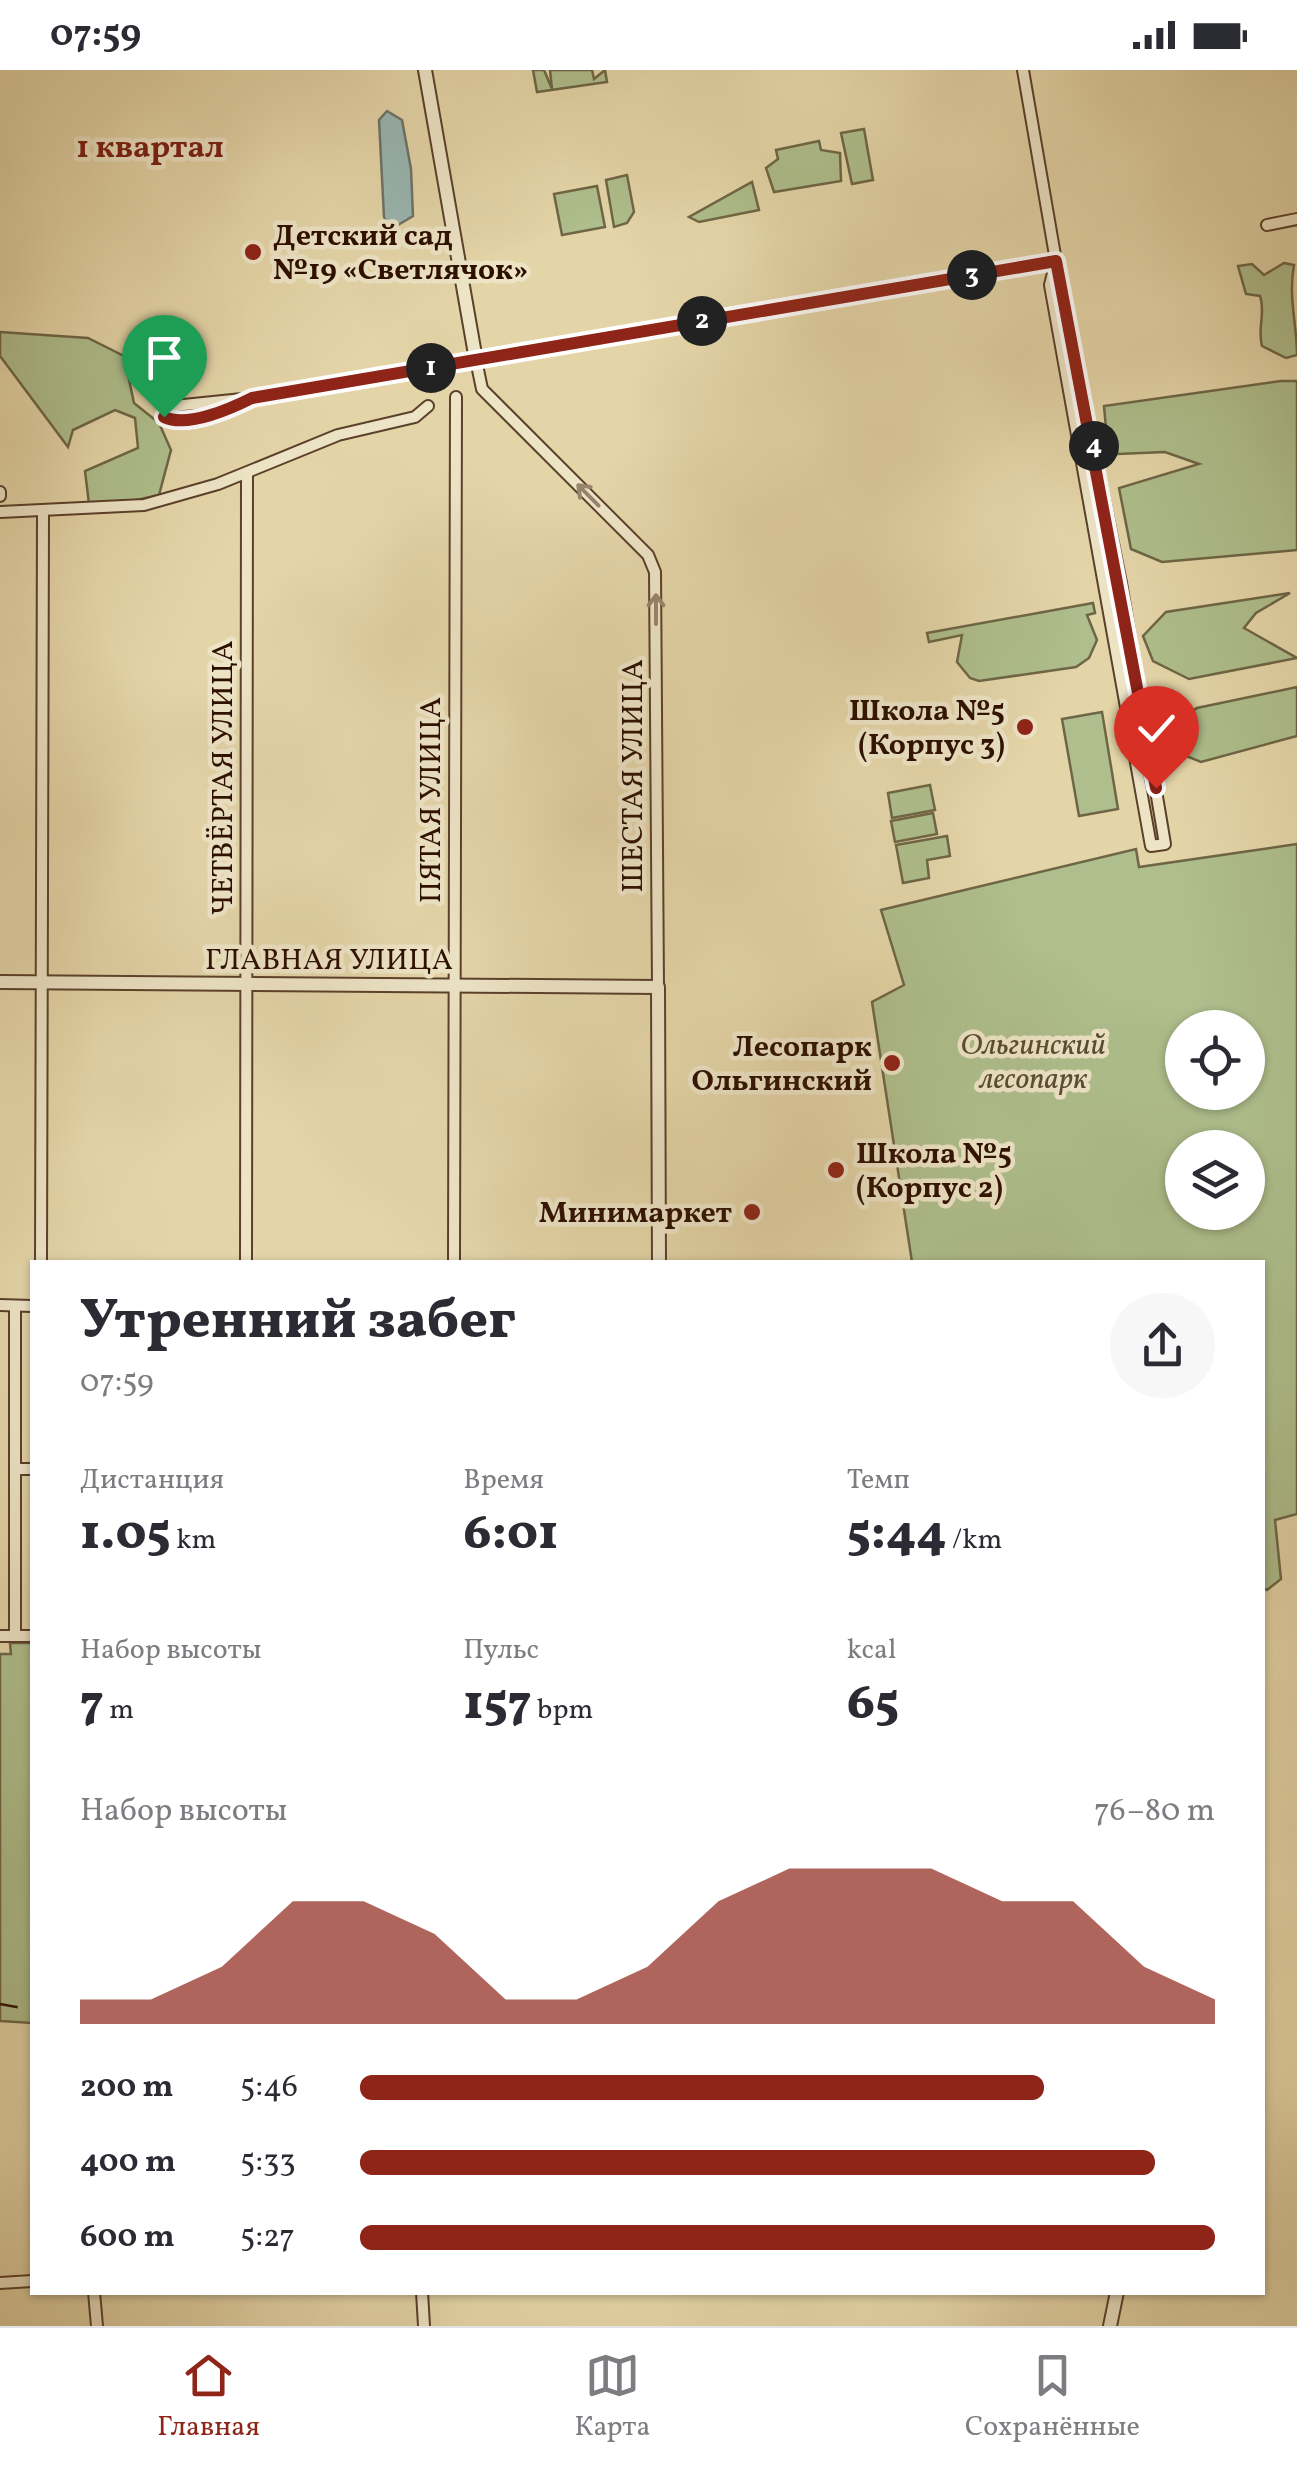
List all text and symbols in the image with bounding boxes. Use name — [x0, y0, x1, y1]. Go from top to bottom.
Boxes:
text: 07:59 — [50, 9, 141, 62]
district label: 1 квартал — [76, 127, 224, 171]
place label: Детский сад №19 «Светлячок» — [273, 216, 528, 292]
marker: Детский сад №19 «Светлячок» — [242, 241, 264, 263]
pin: 3 — [947, 250, 997, 300]
text: 3 — [965, 255, 979, 294]
pin: 2 — [677, 296, 727, 346]
text: 2 — [695, 301, 709, 340]
pin — [122, 315, 207, 418]
icon: arrive — [137, 330, 192, 385]
pin: 1 — [406, 343, 456, 393]
text: 1 — [425, 348, 437, 387]
pin: 4 — [1069, 421, 1119, 471]
text: 4 — [1086, 426, 1102, 465]
one-way arrow — [576, 484, 600, 508]
one-way arrow — [646, 594, 666, 626]
street label: ЧЕТВЁРТАЯ УЛИЦА — [203, 641, 245, 915]
street label: ШЕСТАЯ УЛИЦА — [613, 659, 655, 893]
pin — [1114, 686, 1199, 789]
place label: Школа №5 (Корпус 3) — [849, 691, 1005, 767]
street label: ПЯТАЯ УЛИЦА — [411, 697, 453, 903]
icon: check — [1129, 701, 1184, 756]
marker: Школа №5 (Корпус 3) — [1014, 716, 1036, 738]
street label: ГЛАВНАЯ УЛИЦА — [205, 940, 453, 982]
map controls — [1165, 1010, 1265, 1230]
button: locate — [1165, 1010, 1265, 1110]
park label: Ольгинский лесопарк — [960, 1025, 1106, 1101]
place label: Лесопарк Ольгинский — [691, 1027, 872, 1103]
marker: Лесопарк Ольгинский — [881, 1052, 903, 1074]
button: layers — [1165, 1130, 1265, 1230]
place label: Школа №5 (Корпус 2) — [856, 1134, 1012, 1210]
marker: Школа №5 (Корпус 2) — [825, 1159, 847, 1181]
place label: Минимаркет — [539, 1193, 732, 1235]
marker: Минимаркет — [741, 1201, 763, 1223]
text: Утренний забег — [80, 1285, 516, 1361]
button: share — [1110, 1293, 1215, 1398]
text: 07:59 — [80, 1361, 154, 1405]
text: Дистанция — [80, 1461, 224, 1500]
text: Время — [463, 1461, 544, 1500]
text: Темп — [847, 1461, 910, 1500]
text: 1.05 — [80, 1500, 171, 1570]
text: 6:01 — [463, 1500, 558, 1570]
text: 5:44 — [847, 1500, 947, 1570]
text: km — [171, 1521, 216, 1560]
text: /km — [947, 1521, 1002, 1560]
text: Набор высоты — [80, 1631, 261, 1670]
text: Пульс — [463, 1631, 539, 1670]
text: kcal — [847, 1631, 896, 1670]
text: 7 — [80, 1670, 104, 1740]
text: 157 — [463, 1670, 531, 1740]
text: 65 — [847, 1670, 899, 1740]
text: m — [104, 1691, 134, 1730]
text: bpm — [531, 1691, 593, 1730]
text: Набор высоты — [80, 1790, 287, 1834]
text: 76–80 m — [1094, 1790, 1215, 1834]
text: 200 m — [80, 2066, 174, 2110]
text: 5:46 — [240, 2066, 298, 2110]
text: 400 m — [80, 2141, 176, 2185]
text: 5:33 — [240, 2141, 296, 2185]
text: 600 m — [80, 2216, 175, 2260]
text: 5:27 — [240, 2216, 295, 2260]
tab: Главная — [157, 2348, 260, 2447]
tab: Карта — [574, 2348, 650, 2447]
tab: Сохранённые — [965, 2348, 1140, 2447]

